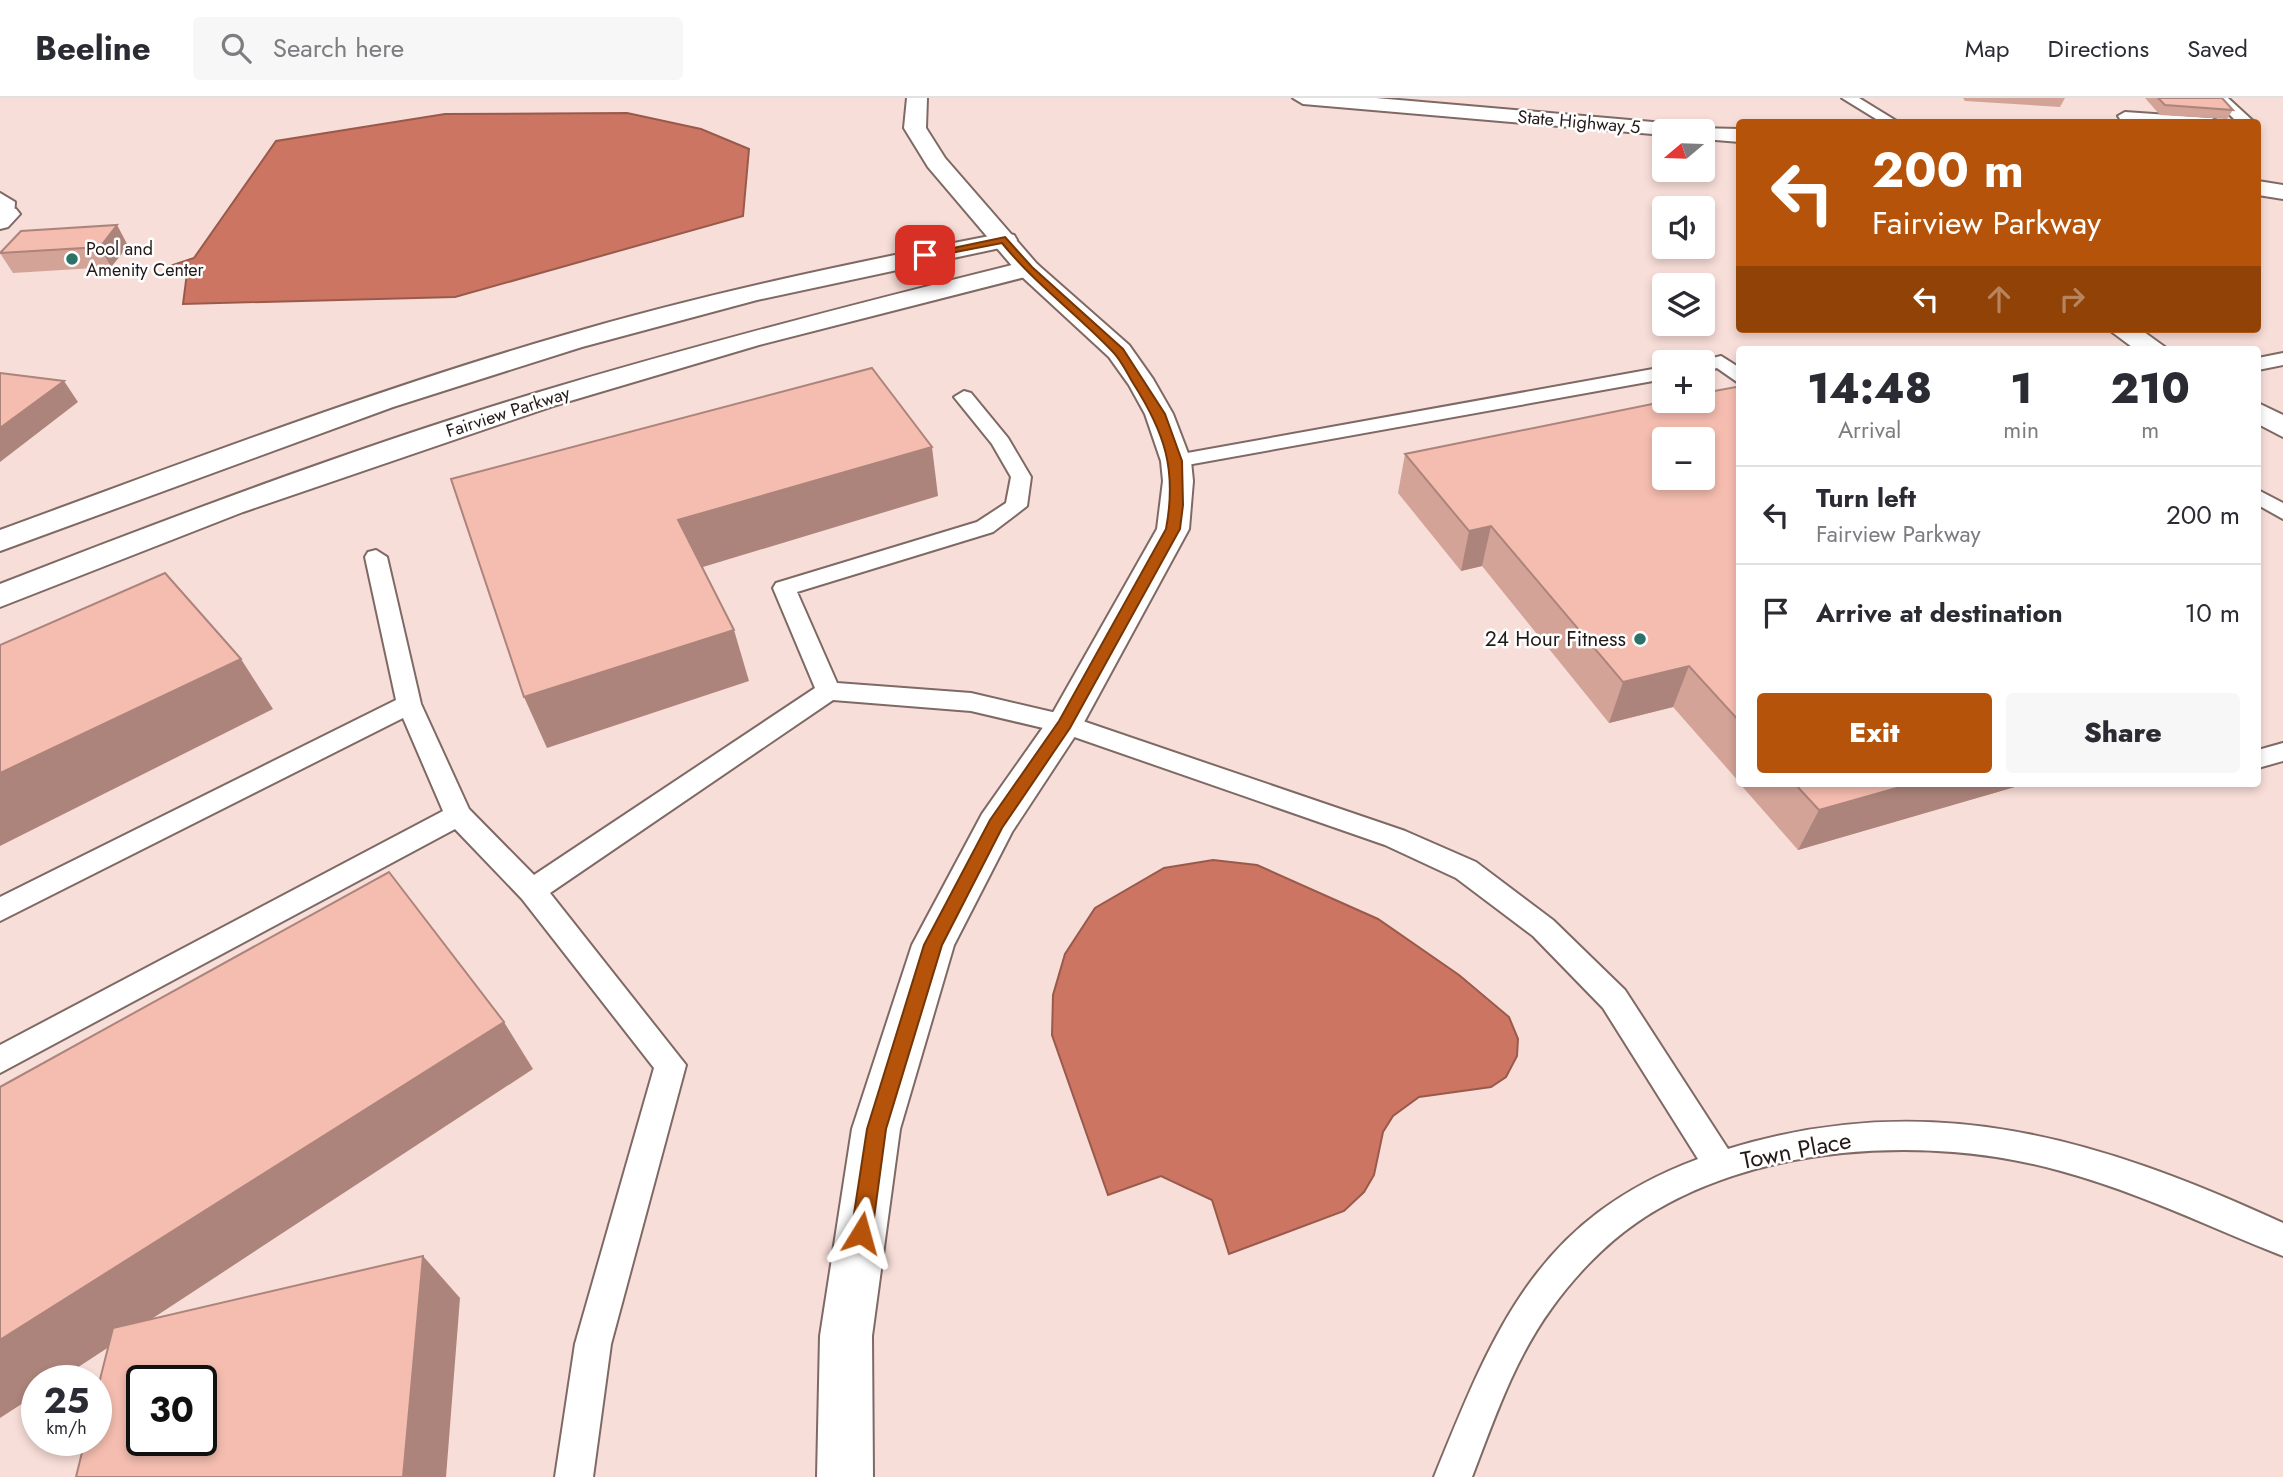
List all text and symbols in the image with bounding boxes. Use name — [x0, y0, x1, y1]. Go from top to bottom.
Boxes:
search box — [193, 17, 683, 80]
text: Beeline — [35, 25, 151, 72]
icon: search — [217, 29, 255, 67]
text: Search here — [273, 29, 404, 67]
text: Map — [1965, 31, 2010, 66]
text: Directions — [2048, 31, 2149, 66]
text: Saved — [2187, 31, 2248, 66]
street label: State Highway 5 — [1516, 104, 1642, 140]
north arrow — [1652, 119, 1715, 182]
map controls — [1652, 119, 1715, 490]
text: 200 m — [1872, 135, 2024, 205]
icon: left — [1757, 147, 1848, 238]
button: sound — [1652, 196, 1715, 259]
text: Fairview Parkway — [1872, 200, 2101, 246]
pin — [895, 225, 955, 285]
place label: Pool and Amenity Center — [86, 236, 205, 283]
icon: arrive — [906, 236, 944, 274]
marker: Pool and Amenity Center — [64, 251, 80, 267]
button: layers — [1652, 273, 1715, 336]
icon: left — [1907, 280, 1945, 318]
icon: ahead — [1980, 280, 2018, 318]
icon: right — [2053, 280, 2091, 318]
button: + — [1652, 350, 1715, 413]
text: 14:48 — [1807, 358, 1932, 419]
text: 1 — [2010, 358, 2032, 419]
text: 210 — [2110, 358, 2190, 419]
street label: Fairview Parkway — [443, 380, 573, 444]
text: Arrival — [1838, 413, 1901, 447]
text: min — [2003, 413, 2039, 447]
text: m — [2141, 413, 2159, 447]
button: − — [1652, 427, 1715, 490]
text: Turn left — [1816, 479, 1916, 517]
icon: left — [1757, 496, 1795, 534]
text: 200 m — [2166, 496, 2240, 534]
text: Fairview Parkway — [1816, 517, 1981, 551]
icon: arrive — [1757, 594, 1795, 632]
text: Arrive at destination — [1816, 594, 2063, 632]
text: 10 m — [2185, 594, 2240, 632]
place label: 24 Hour Fitness — [1485, 624, 1626, 654]
marker: 24 Hour Fitness — [1632, 631, 1648, 647]
button: Exit — [1757, 693, 1992, 773]
button: Share — [2006, 693, 2240, 773]
street label: Town Place — [1738, 1122, 1854, 1178]
position arrow — [824, 1196, 898, 1270]
speed limit sign: 30 — [126, 1365, 217, 1456]
text: 25 — [44, 1376, 89, 1426]
text: km/h — [46, 1415, 87, 1441]

